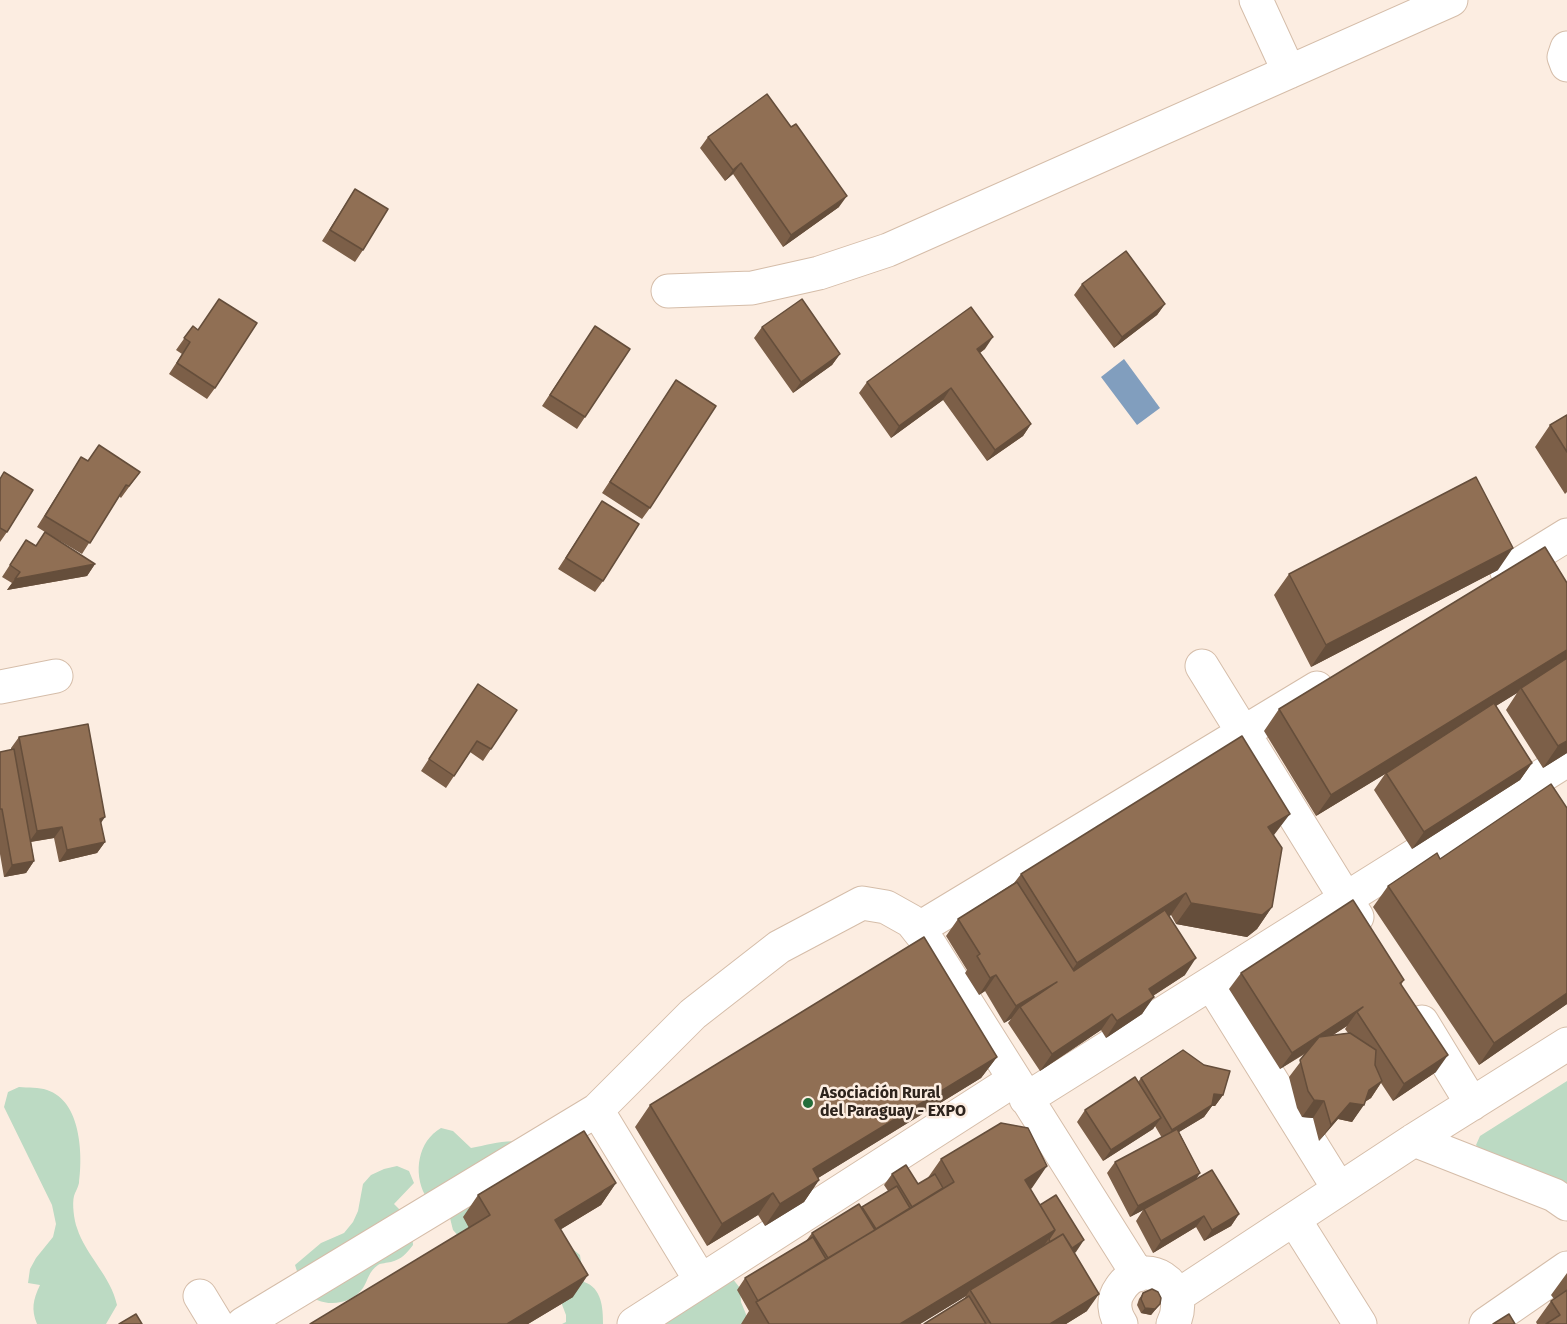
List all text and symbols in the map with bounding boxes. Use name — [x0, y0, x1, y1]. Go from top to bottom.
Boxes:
place label: Asociación Rural del Paraguay - EXPO — [820, 1084, 966, 1122]
marker: Asociación Rural del Paraguay - EXPO — [801, 1096, 815, 1110]

